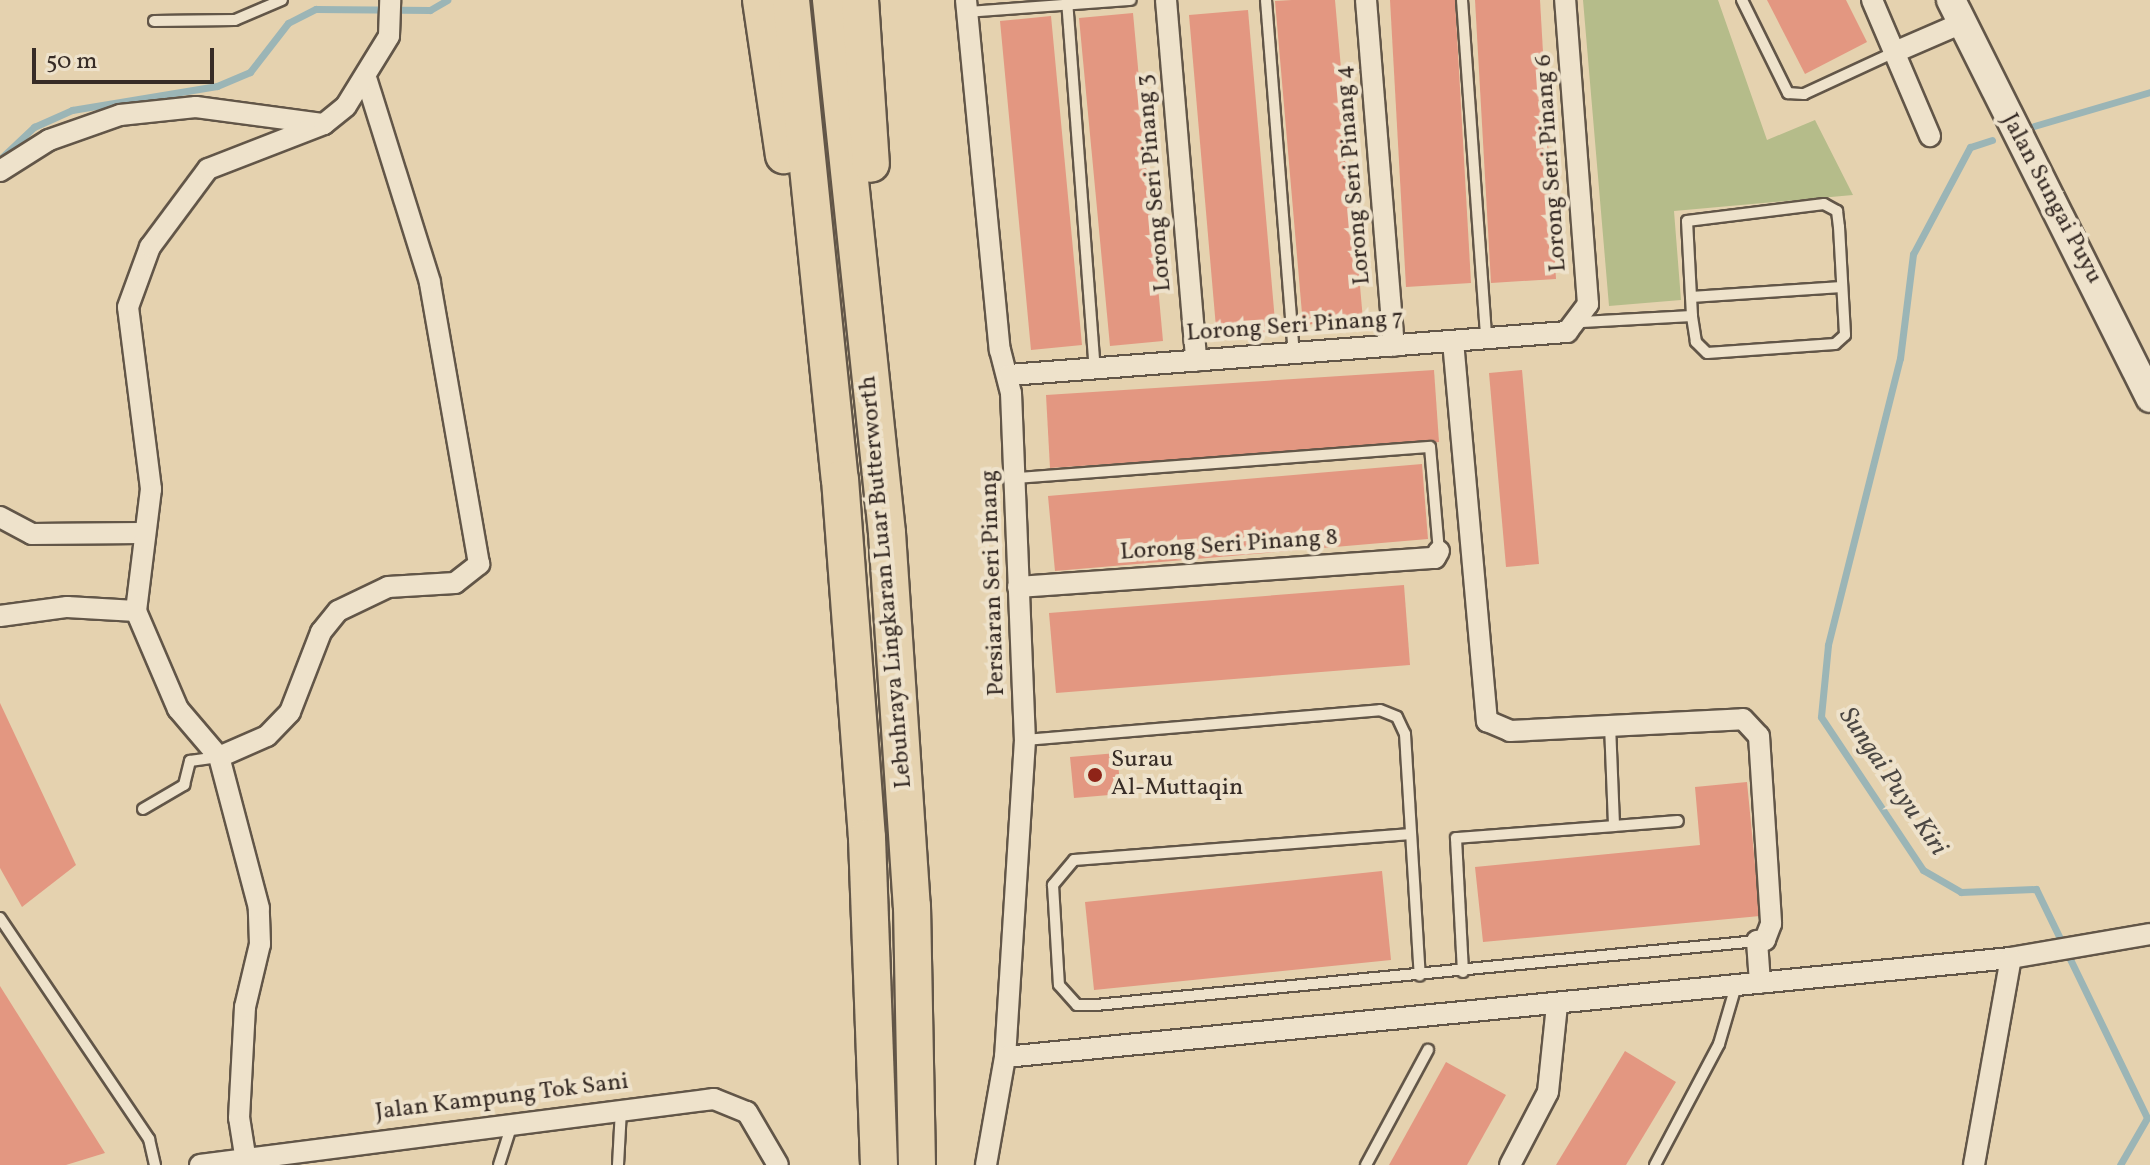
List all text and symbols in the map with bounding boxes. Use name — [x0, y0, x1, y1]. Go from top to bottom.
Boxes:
scale bar — [36, 32, 218, 82]
text: 50 m — [46, 45, 98, 79]
street label: Lorong Seri Pinang 6 — [1530, 53, 1574, 273]
street label: Lorong Seri Pinang 4 — [1330, 64, 1378, 286]
street label: Lorong Seri Pinang 3 — [1131, 73, 1179, 293]
street label: Jalan Sungai Puyu — [1994, 109, 2108, 289]
street label: Lorong Seri Pinang 7 — [1185, 305, 1405, 349]
street label: Lebuhraya Lingkaran Luar Butterworth — [855, 374, 919, 790]
street label: Persiaran Seri Pinang — [976, 469, 1012, 697]
street label: Lorong Seri Pinang 8 — [1119, 524, 1339, 568]
water label: Sungai Puyu Kiri — [1831, 702, 1953, 862]
place label: Surau Al-Muttaqin — [1111, 747, 1243, 803]
marker: Surau Al-Muttaqin — [1086, 766, 1104, 784]
street label: Jalan Kampung Tok Sani — [373, 1068, 631, 1128]

